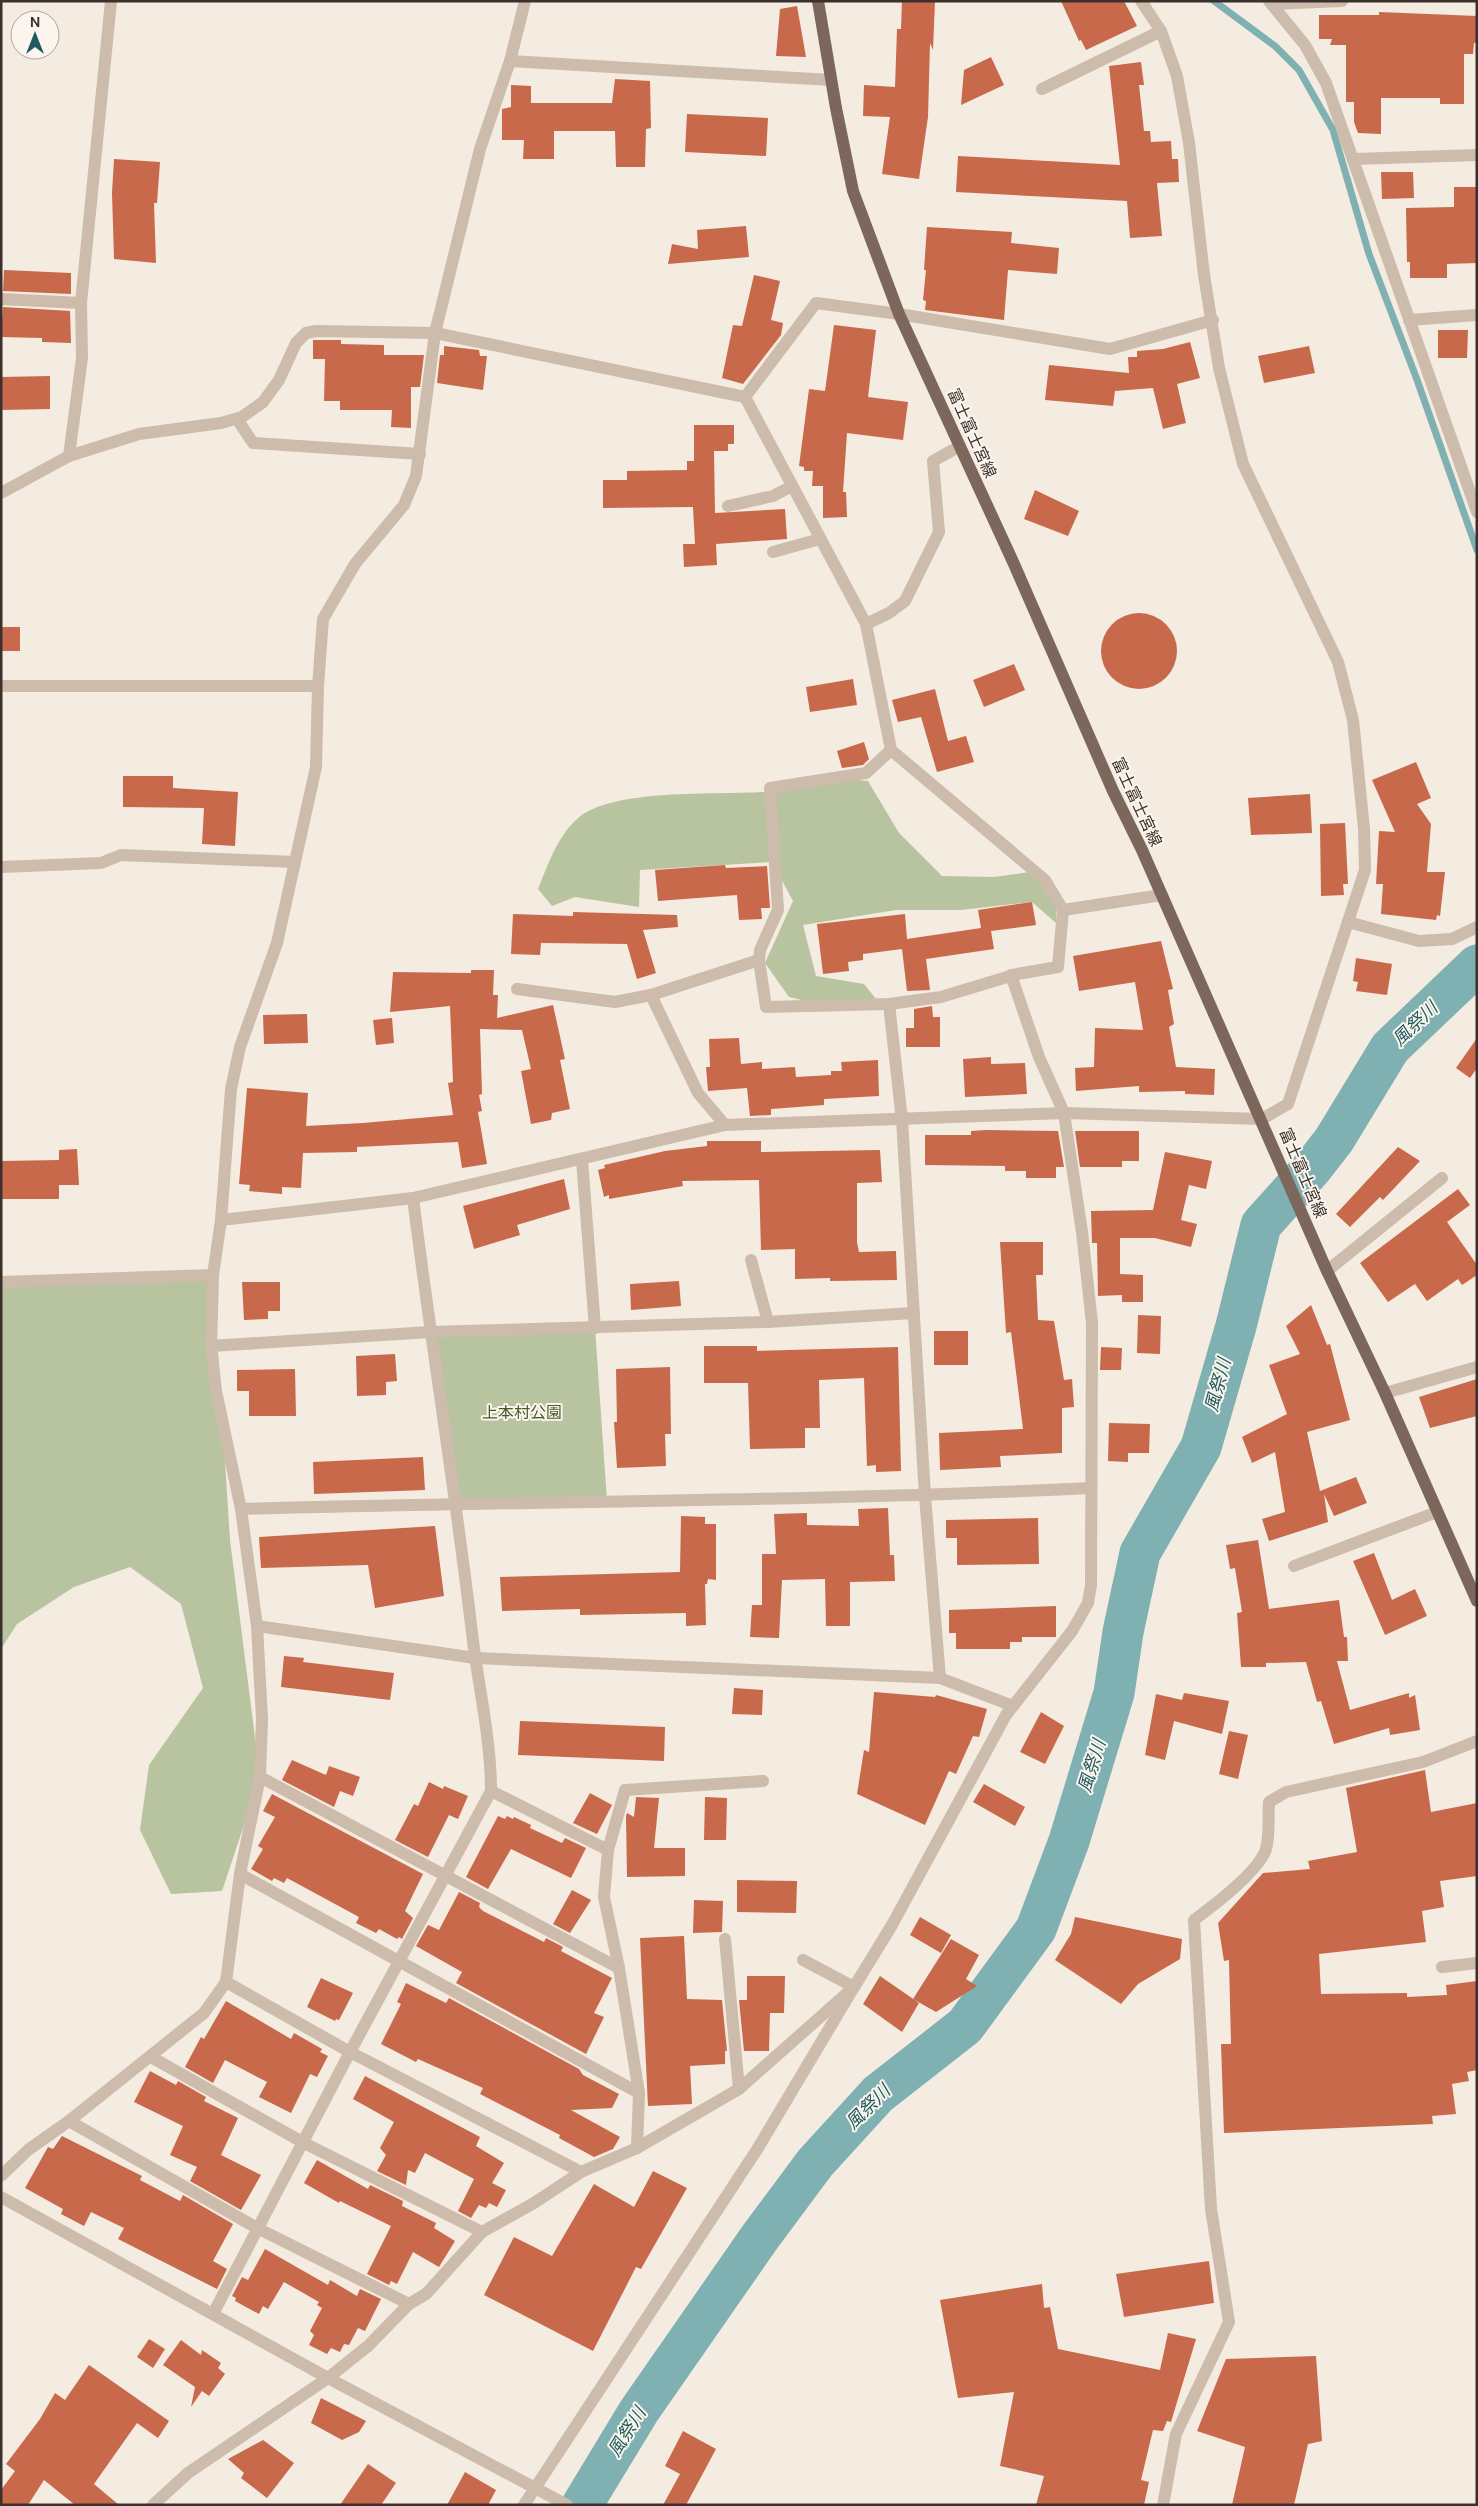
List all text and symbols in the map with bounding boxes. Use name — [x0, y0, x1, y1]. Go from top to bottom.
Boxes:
north arrow — [10, 10, 60, 60]
text: N — [30, 13, 40, 31]
street label: 富士富士宮線 — [943, 385, 1001, 481]
street label: 富士富士宮線 — [1107, 754, 1167, 850]
water label: 風祭川 — [1387, 995, 1444, 1051]
street label: 富士富士宮線 — [1275, 1125, 1331, 1221]
water label: 風祭川 — [1199, 1354, 1237, 1414]
park label: 上本村公園 — [482, 1402, 562, 1423]
water label: 風祭川 — [1073, 1735, 1112, 1795]
water label: 風祭川 — [840, 2078, 897, 2135]
water label: 風祭川 — [603, 2401, 653, 2461]

